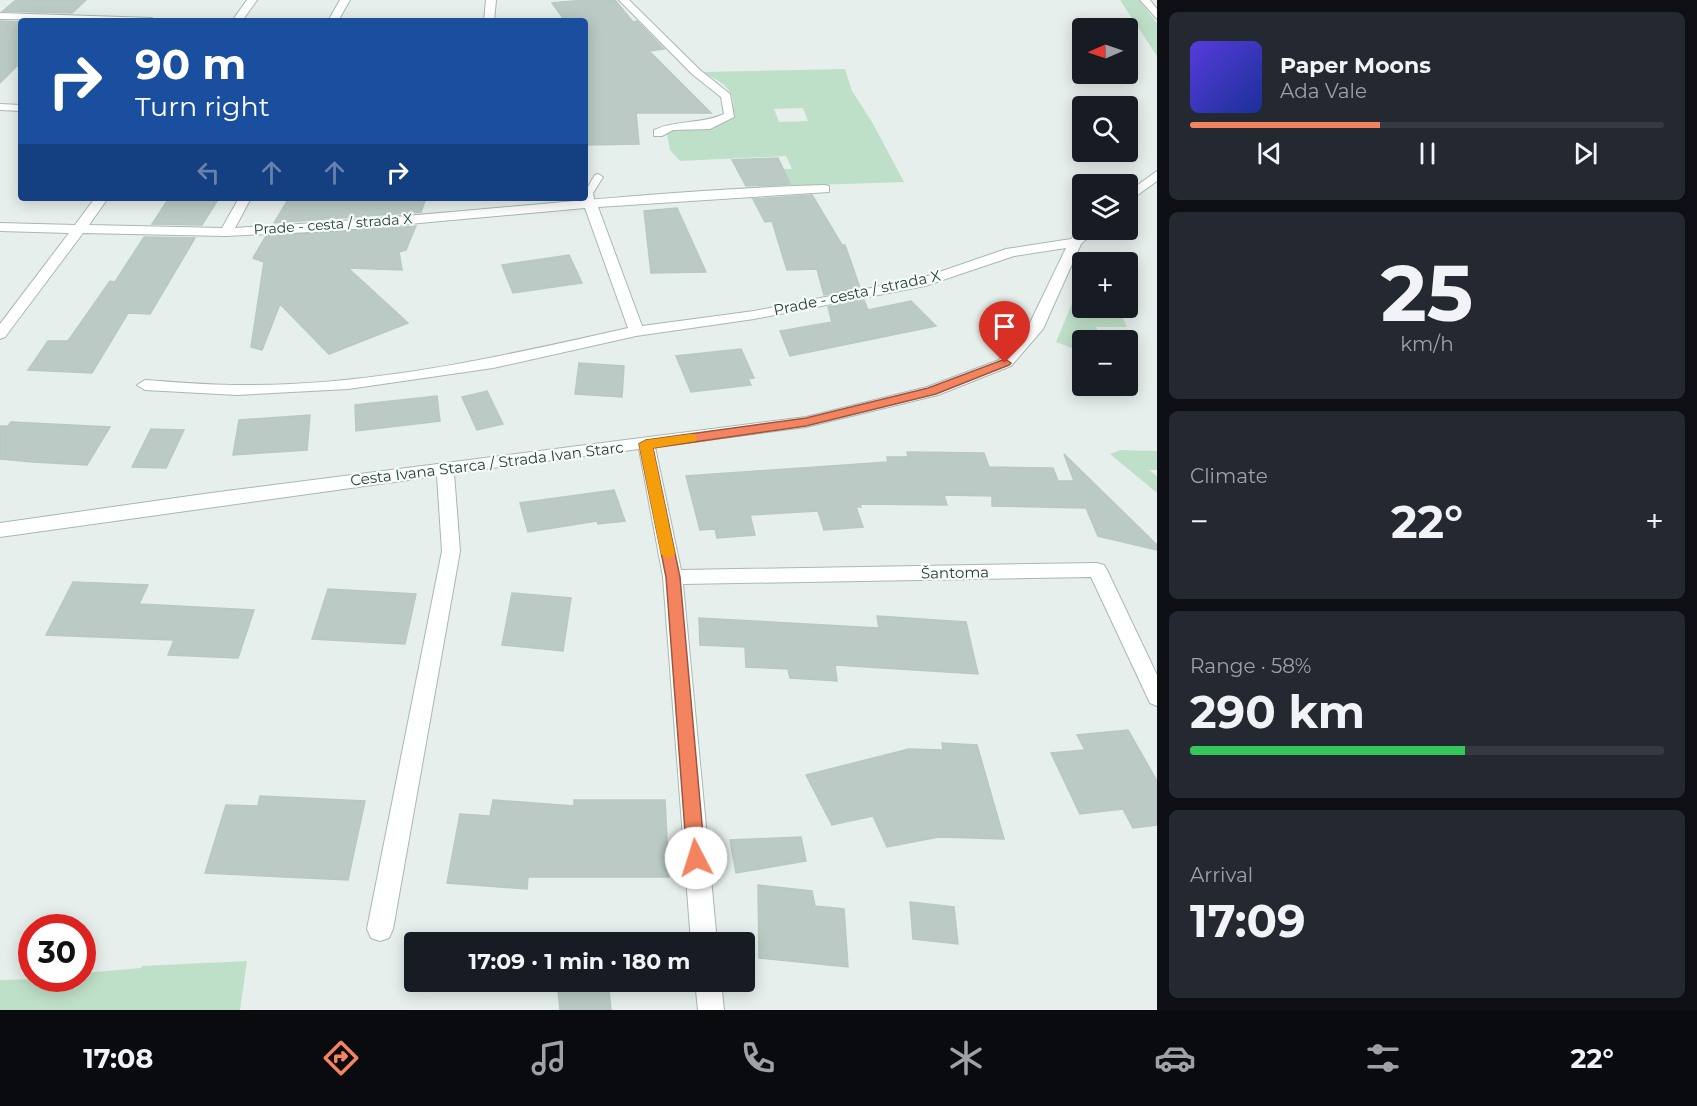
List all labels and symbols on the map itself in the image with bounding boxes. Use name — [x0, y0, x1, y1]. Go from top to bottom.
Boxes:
north arrow — [1072, 18, 1138, 84]
street label: Prade - cesta / strada X — [253, 209, 413, 239]
street label: Prade - cesta / strada X — [772, 265, 942, 319]
pin — [979, 301, 1030, 363]
street label: Cesta Ivana Starca / Strada Ivan Starc — [349, 437, 625, 490]
street label: Šantoma — [921, 562, 989, 583]
position arrow — [664, 826, 728, 890]
speed limit sign: 30 — [18, 914, 96, 992]

